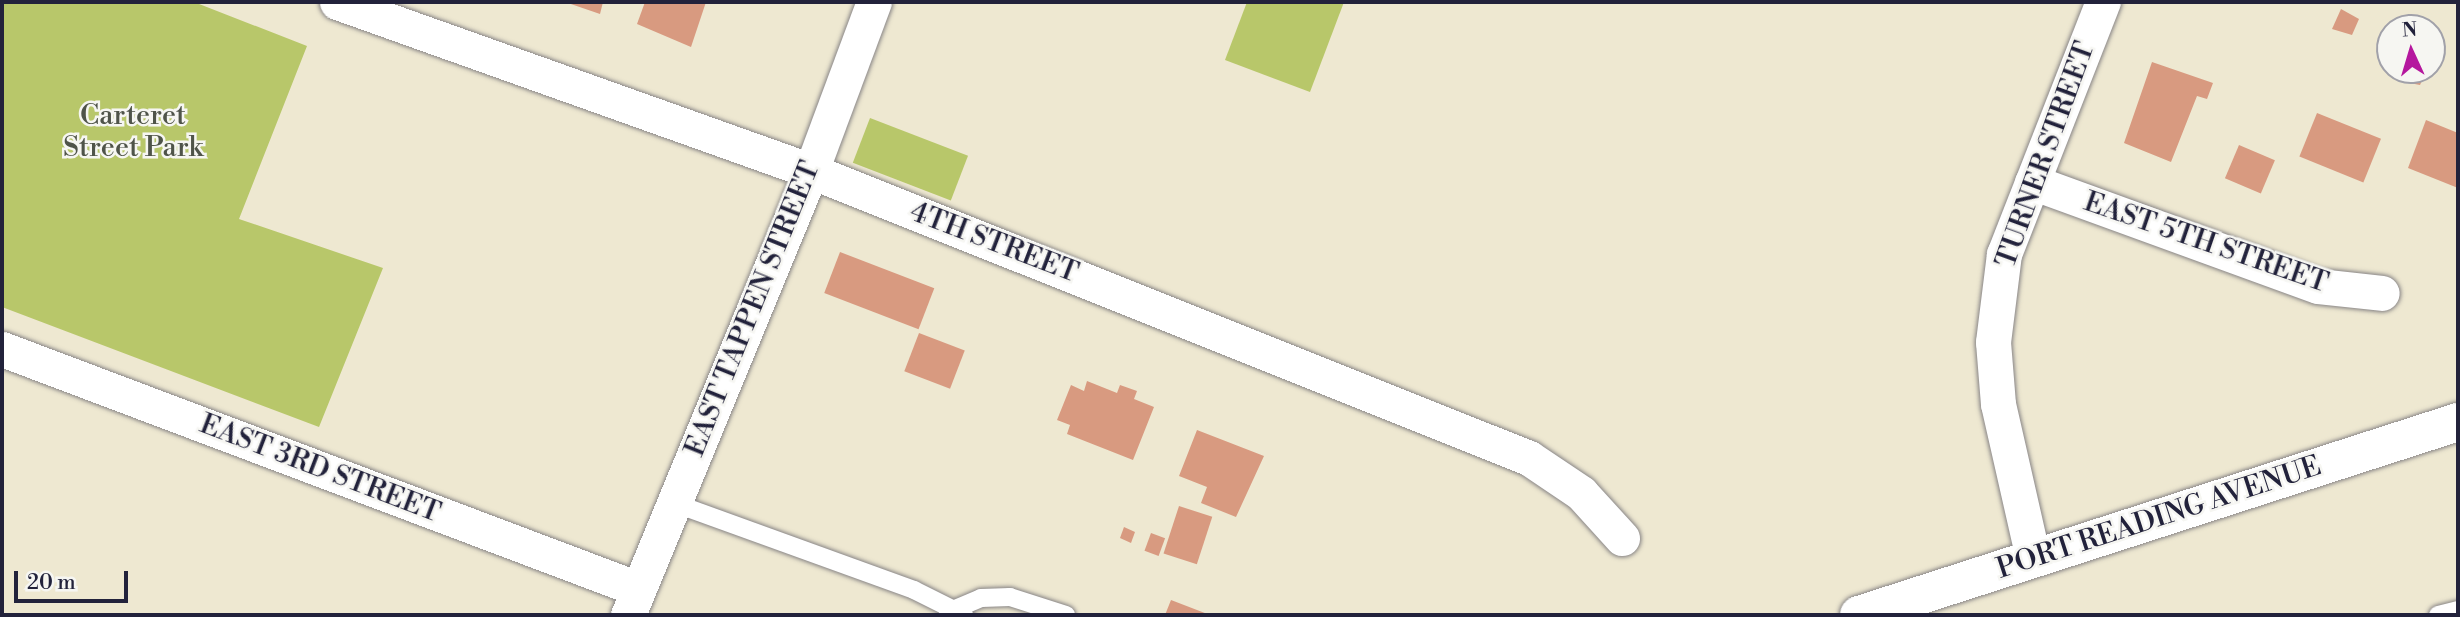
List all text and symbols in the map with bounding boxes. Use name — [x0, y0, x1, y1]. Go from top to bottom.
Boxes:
north arrow — [2376, 14, 2446, 84]
text: N — [2401, 18, 2418, 43]
street label: TURNER STREET — [1990, 37, 2102, 273]
park label: Carteret Street Park — [63, 99, 203, 165]
street label: EAST TAPPEN STREET — [678, 157, 828, 461]
street label: EAST 5TH STREET — [2079, 185, 2333, 301]
street label: 4TH STREET — [905, 196, 1083, 290]
street label: EAST 3RD STREET — [195, 408, 445, 530]
street label: PORT READING AVENUE — [1993, 450, 2325, 586]
scale bar — [18, 558, 131, 602]
text: 20 m — [27, 570, 76, 596]

